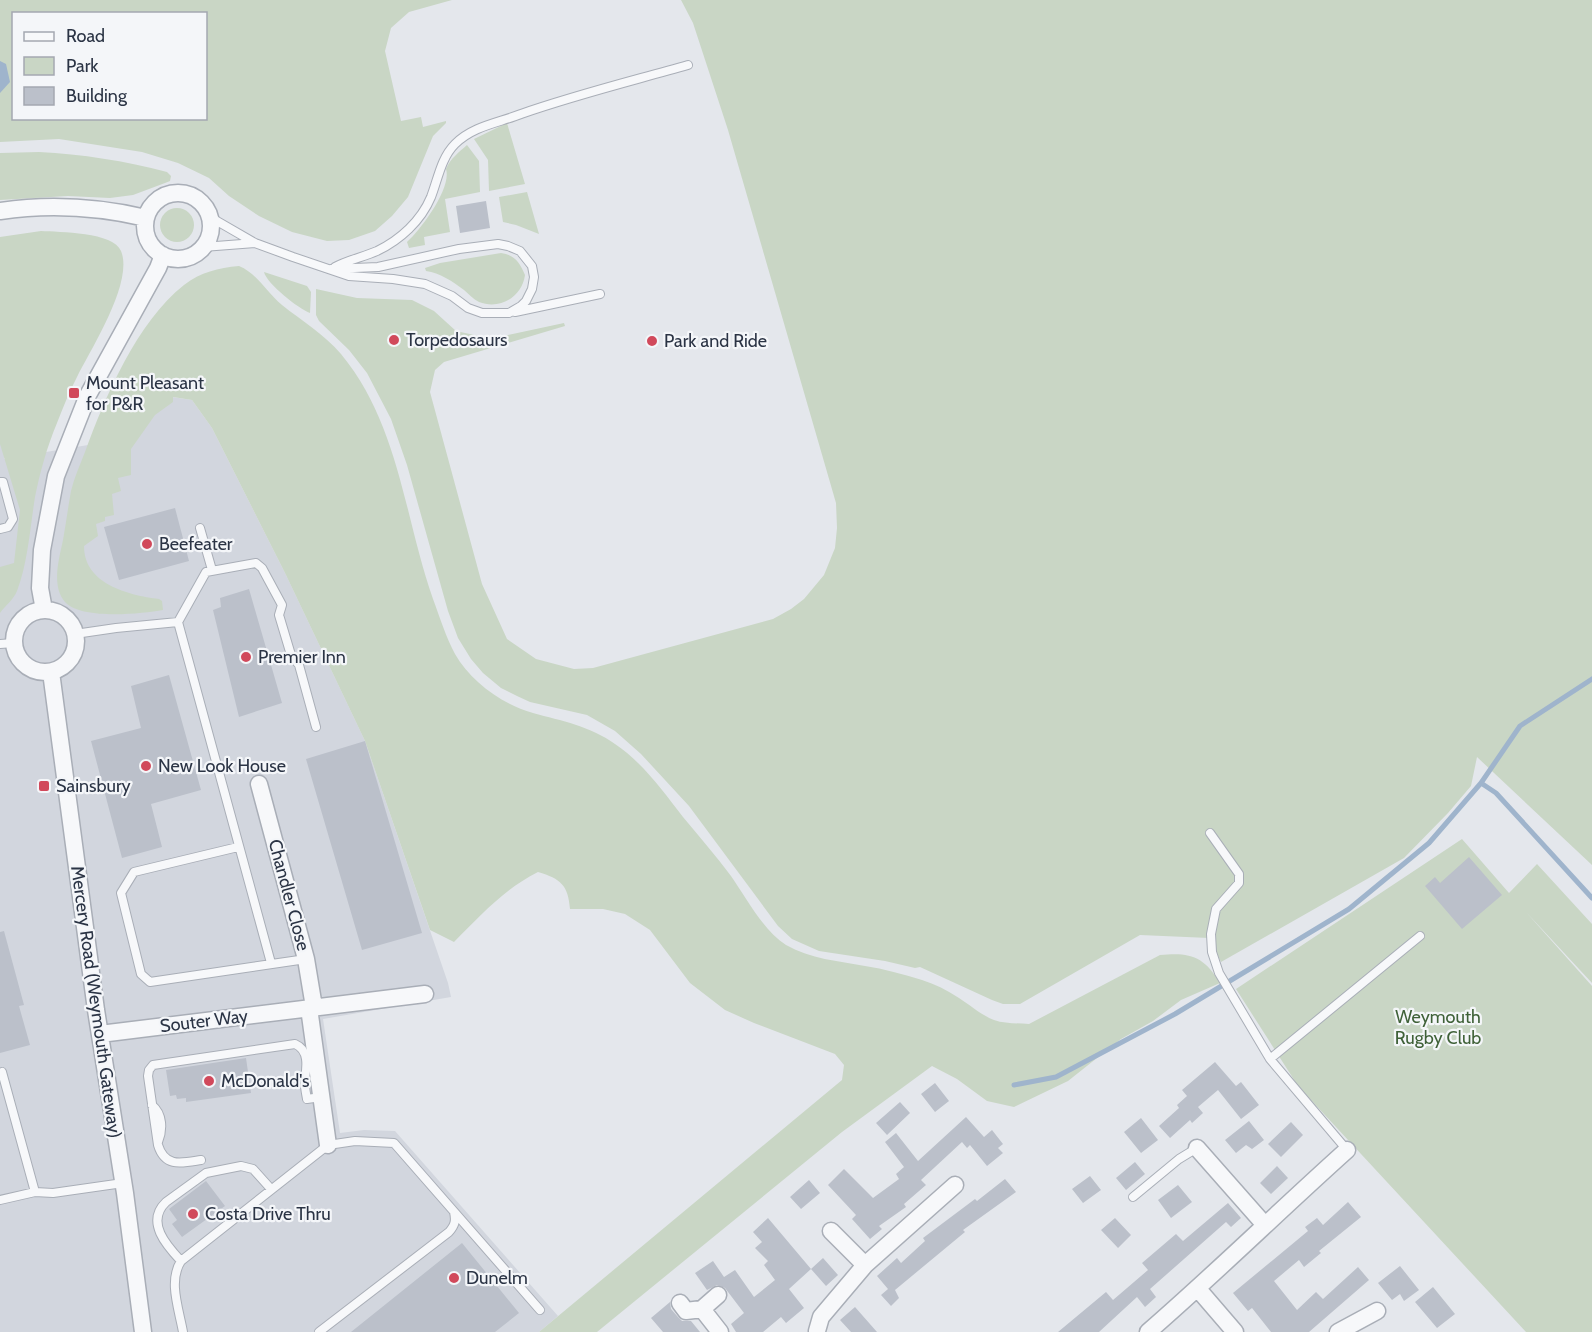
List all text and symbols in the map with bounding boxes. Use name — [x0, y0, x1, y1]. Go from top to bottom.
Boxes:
legend — [12, 12, 207, 120]
text: Road — [66, 25, 105, 47]
text: Park — [66, 55, 99, 77]
text: Building — [66, 85, 128, 107]
place label: Torpedosaurs — [406, 329, 508, 351]
place label: Park and Ride — [664, 330, 767, 352]
marker: Torpedosaurs — [387, 333, 401, 347]
marker: Park and Ride — [645, 334, 659, 348]
place label: Mount Pleasant for P&R — [86, 372, 204, 415]
marker: Mount Pleasant for P&R — [67, 386, 81, 400]
place label: Beefeater — [159, 533, 233, 555]
marker: Beefeater — [140, 537, 154, 551]
place label: Premier Inn — [258, 646, 346, 668]
marker: Premier Inn — [239, 650, 253, 664]
place label: New Look House — [158, 755, 286, 777]
marker: New Look House — [139, 759, 153, 773]
place label: Sainsbury — [56, 775, 131, 797]
marker: Sainsbury — [37, 779, 51, 793]
street label: Chandler Close — [264, 837, 314, 953]
street label: Mercery Road (Weymouth Gateway) — [66, 864, 126, 1140]
street label: Souter Way — [159, 1005, 249, 1037]
park label: Weymouth Rugby Club — [1395, 1006, 1481, 1049]
place label: McDonald's — [221, 1070, 309, 1092]
marker: McDonald's — [202, 1074, 216, 1088]
place label: Costa Drive Thru — [205, 1203, 331, 1225]
marker: Costa Drive Thru — [186, 1207, 200, 1221]
place label: Dunelm — [466, 1267, 528, 1289]
marker: Dunelm — [447, 1271, 461, 1285]

